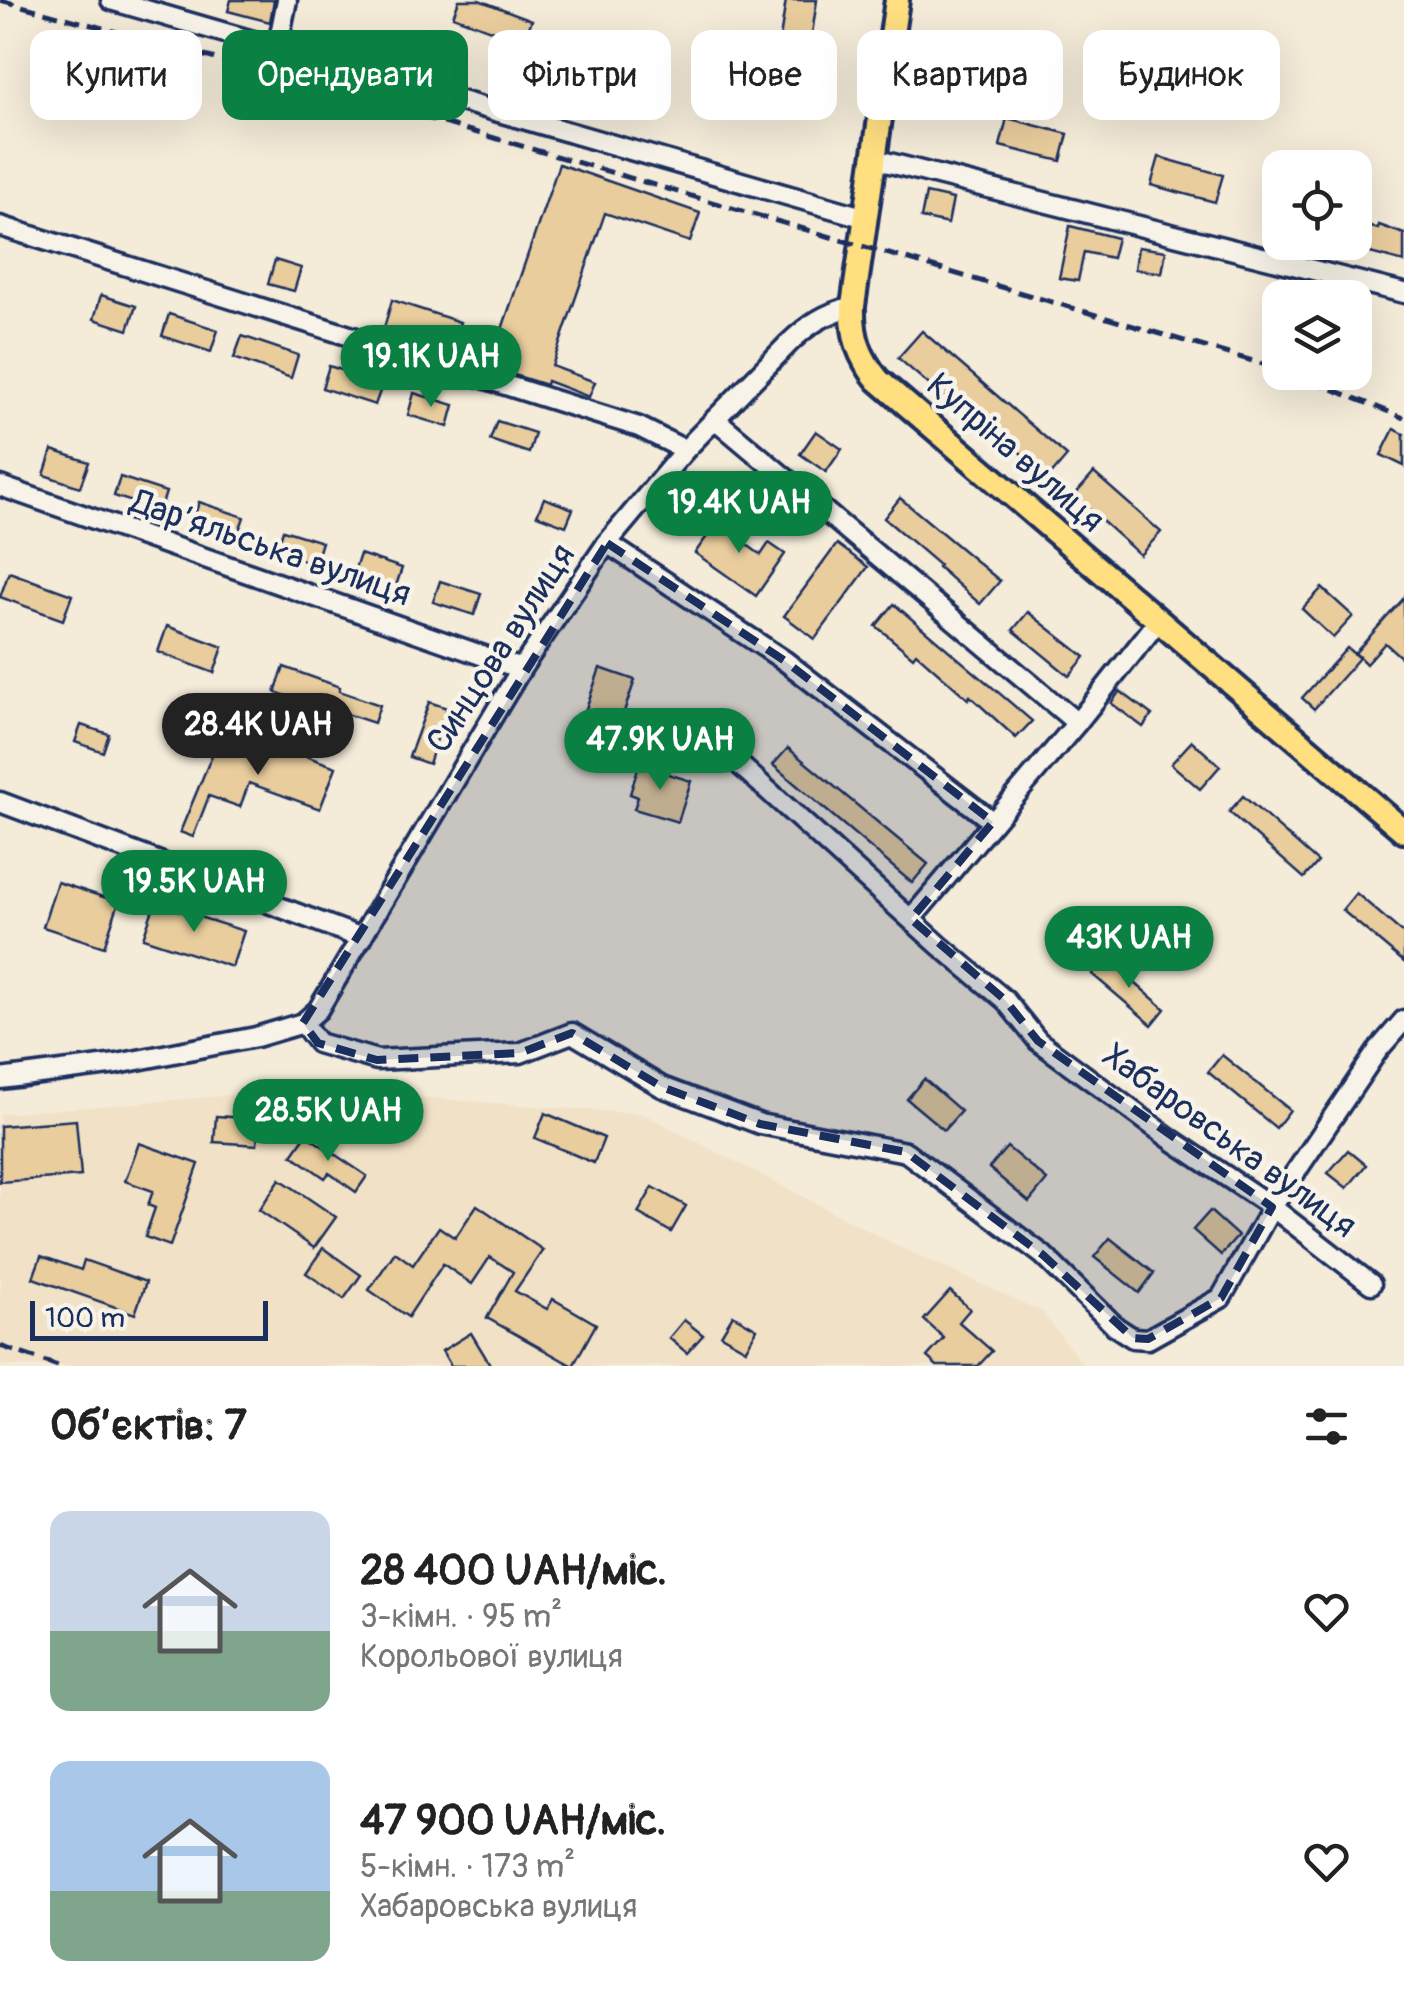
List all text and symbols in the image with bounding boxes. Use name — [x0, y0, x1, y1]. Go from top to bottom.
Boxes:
chip: Купити — [30, 30, 202, 120]
chip: Орендувати — [222, 30, 468, 120]
chip: Фільтри — [488, 30, 671, 120]
chip: Нове — [691, 30, 837, 120]
chip: Квартира — [857, 30, 1063, 120]
chip: Будинок — [1083, 30, 1280, 120]
map controls — [1262, 150, 1372, 390]
button: locate — [1262, 150, 1372, 260]
button: layers — [1262, 280, 1372, 390]
pin: 19.1K UAH — [317, 325, 545, 410]
text: 19.1K UAH — [363, 337, 499, 377]
street label: Купріна вулиця — [917, 363, 1113, 542]
pin: 19.4K UAH — [625, 471, 853, 556]
street label: Дар’яльська вулиця — [123, 479, 417, 617]
text: 19.4K UAH — [667, 483, 811, 523]
street label: Синцова вулиця — [417, 535, 585, 762]
pin: 28.4K UAH — [144, 693, 372, 778]
text: 28.4K UAH — [184, 705, 332, 745]
pin: 47.9K UAH — [546, 708, 774, 793]
text: 47.9K UAH — [586, 720, 734, 760]
pin: 19.5K UAH — [80, 850, 308, 935]
text: 19.5K UAH — [123, 862, 265, 902]
pin: 43K UAH — [1037, 906, 1221, 991]
text: 43K UAH — [1067, 918, 1191, 958]
street label: Хабаровська вулиця — [1094, 1034, 1365, 1248]
pin: 28.5K UAH — [214, 1079, 442, 1164]
text: 28.5K UAH — [255, 1091, 401, 1131]
scale bar — [30, 1296, 268, 1340]
text: 100 m — [45, 1301, 125, 1336]
icon: filters — [1299, 1399, 1354, 1454]
text: Об’єктів: 7 — [50, 1400, 247, 1452]
text: 28 400 UAH/міс. — [360, 1545, 667, 1597]
icon: home — [130, 1551, 250, 1671]
icon: heart — [1299, 1584, 1354, 1639]
text: 3-кімн. · 95 m² — [360, 1597, 562, 1637]
text: Корольової вулиця — [360, 1637, 623, 1677]
text: 47 900 UAH/міс. — [360, 1795, 666, 1847]
icon: home — [130, 1801, 250, 1921]
icon: heart — [1299, 1834, 1354, 1889]
text: 5-кімн. · 173 m² — [360, 1847, 575, 1887]
text: Хабаровська вулиця — [360, 1887, 637, 1927]

